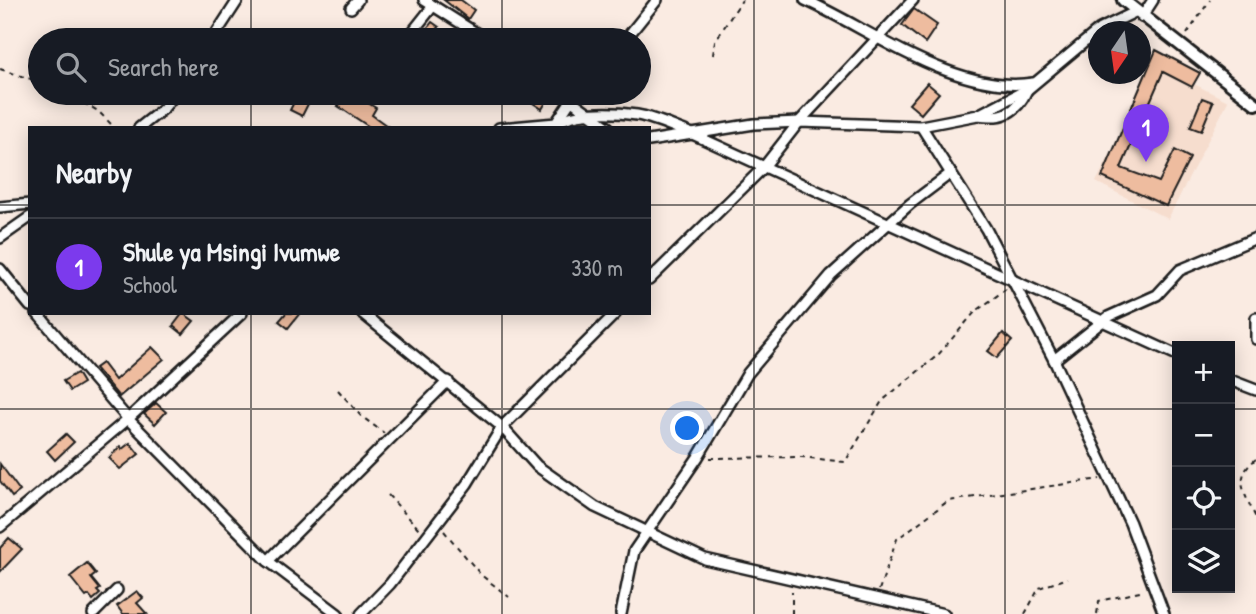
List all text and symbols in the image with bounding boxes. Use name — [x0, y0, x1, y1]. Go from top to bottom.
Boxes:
north arrow — [1088, 21, 1151, 84]
search box — [28, 28, 651, 105]
icon: search — [52, 48, 90, 86]
text: Search here — [108, 49, 219, 84]
pin: 1 — [1123, 104, 1169, 162]
text: Nearby — [56, 152, 132, 192]
text: Shule ya Msingi Ivumwe — [123, 234, 340, 269]
text: 1 — [75, 252, 83, 283]
text: 330 m — [571, 252, 623, 283]
text: School — [123, 269, 177, 300]
map controls — [1172, 341, 1235, 593]
button: + — [1172, 341, 1235, 404]
button: − — [1172, 404, 1235, 467]
your location — [670, 411, 704, 445]
button: locate — [1172, 467, 1235, 530]
button: layers — [1172, 530, 1235, 593]

